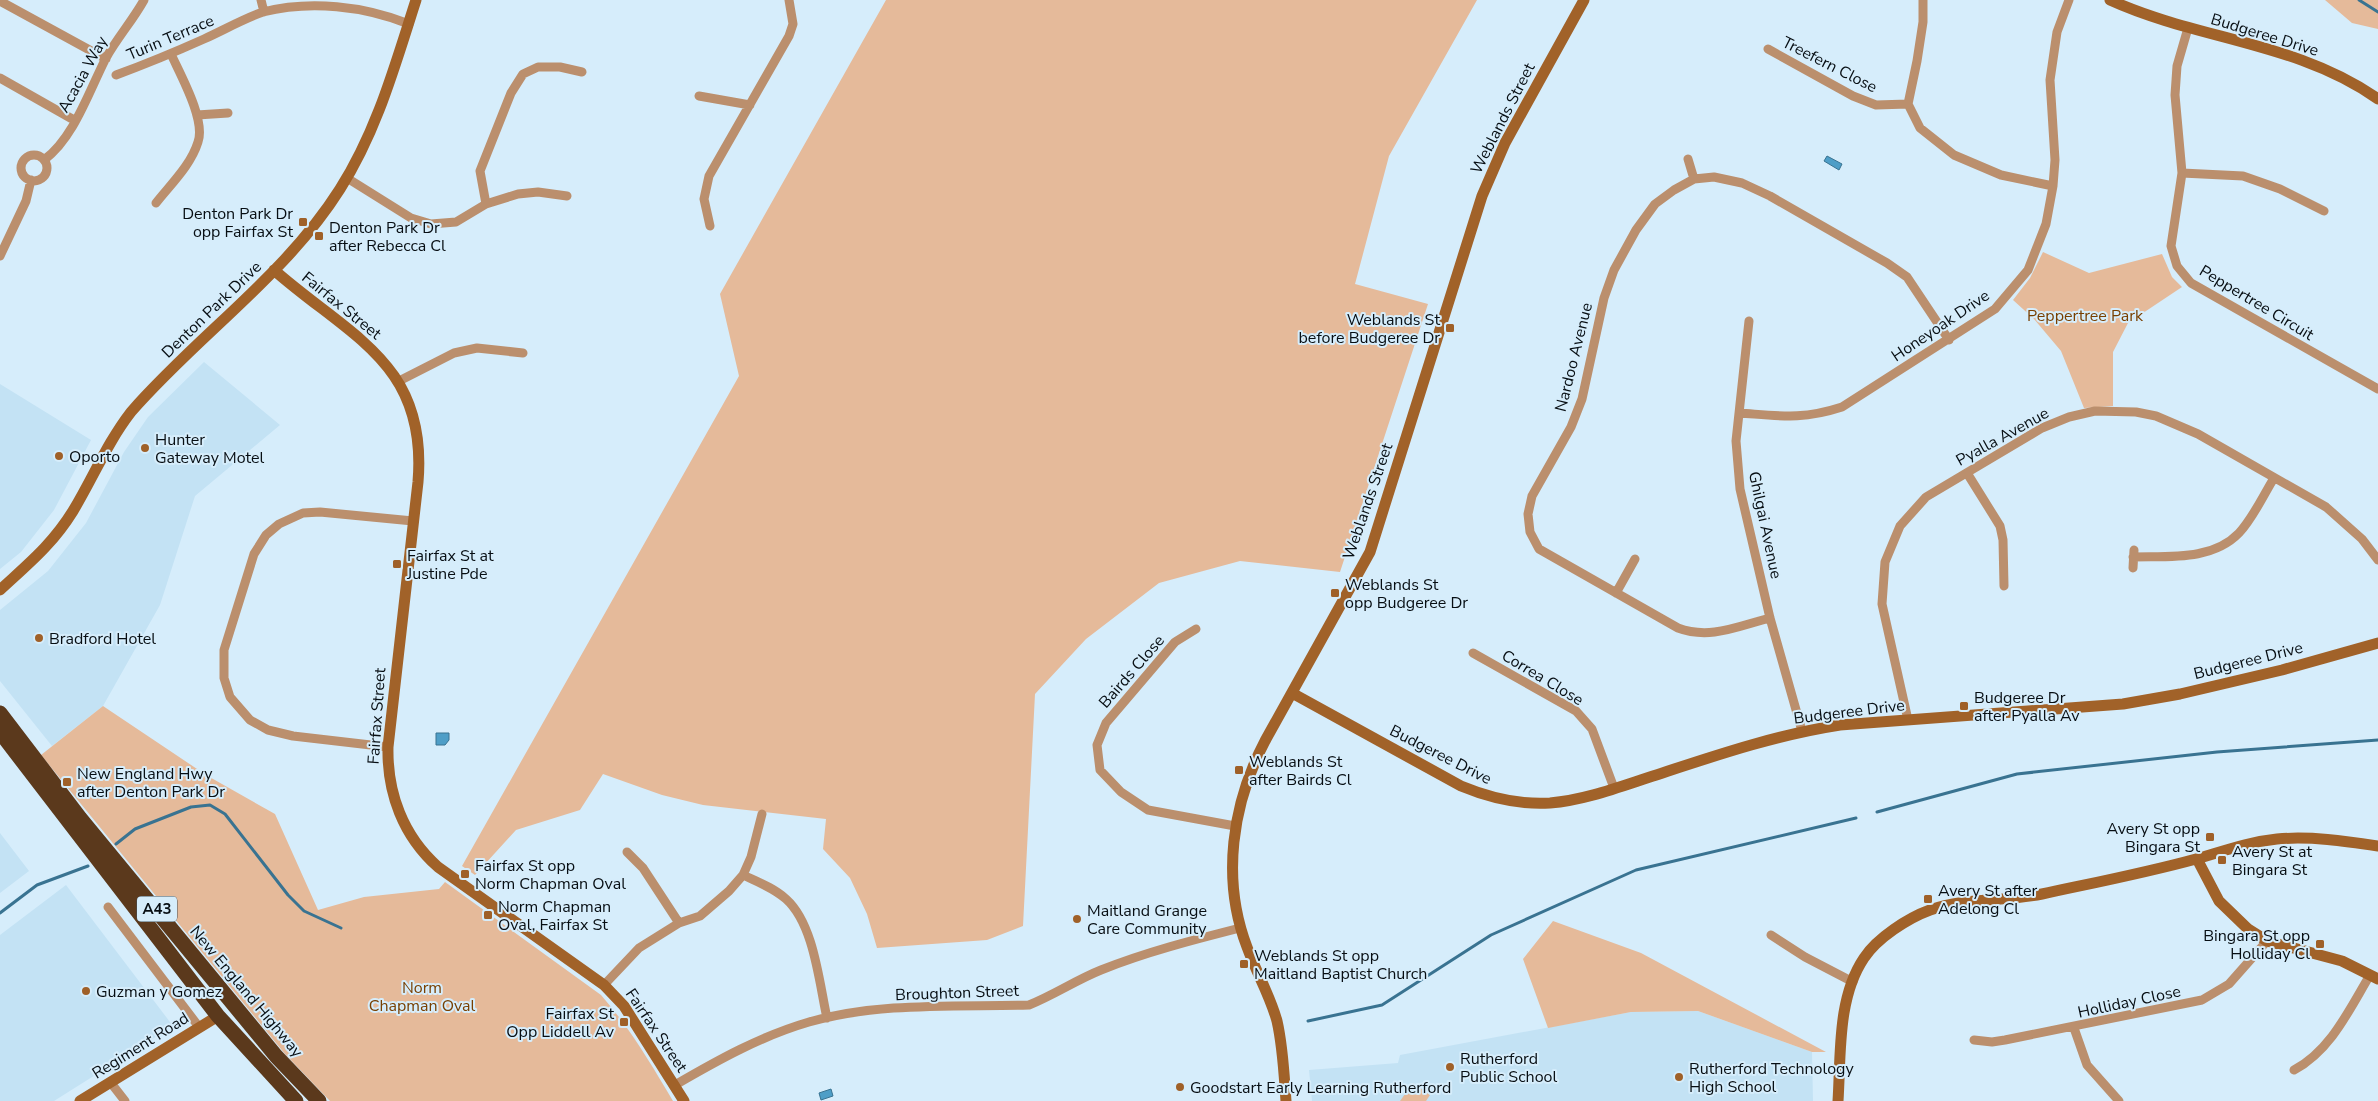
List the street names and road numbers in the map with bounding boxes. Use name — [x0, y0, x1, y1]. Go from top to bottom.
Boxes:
street label: Budgeree Drive — [2208, 8, 2321, 62]
street label: Turin Terrace — [123, 10, 217, 66]
street label: Treefern Close — [1778, 31, 1881, 98]
street label: Acacia Way — [53, 32, 113, 117]
street label: Weblands Street — [1465, 59, 1540, 178]
street label: Denton Park Drive — [157, 256, 266, 363]
street label: Peppertree Circuit — [2195, 260, 2318, 346]
street label: Fairfax Street — [297, 267, 386, 345]
street label: Honeyoak Drive — [1887, 285, 1994, 367]
street label: Nardoo Avenue — [1550, 300, 1598, 414]
street label: Pyalla Avenue — [1952, 402, 2053, 472]
street label: Weblands Street — [1338, 440, 1398, 562]
street label: Ghilgai Avenue — [1743, 470, 1787, 581]
street label: Bairds Close — [1094, 630, 1170, 713]
street label: Budgeree Drive — [2191, 637, 2305, 685]
street label: Correa Close — [1497, 645, 1588, 711]
street label: Fairfax Street — [363, 667, 391, 765]
street label: Budgeree Drive — [1792, 694, 1906, 730]
street label: Budgeree Drive — [1386, 720, 1495, 790]
road number: A43 — [137, 896, 177, 922]
street label: New England Highway — [185, 921, 308, 1063]
street label: Broughton Street — [895, 980, 1020, 1006]
street label: Holliday Close — [2076, 980, 2183, 1024]
street label: Fairfax Street — [620, 984, 693, 1077]
street label: Regiment Road — [88, 1007, 193, 1084]

